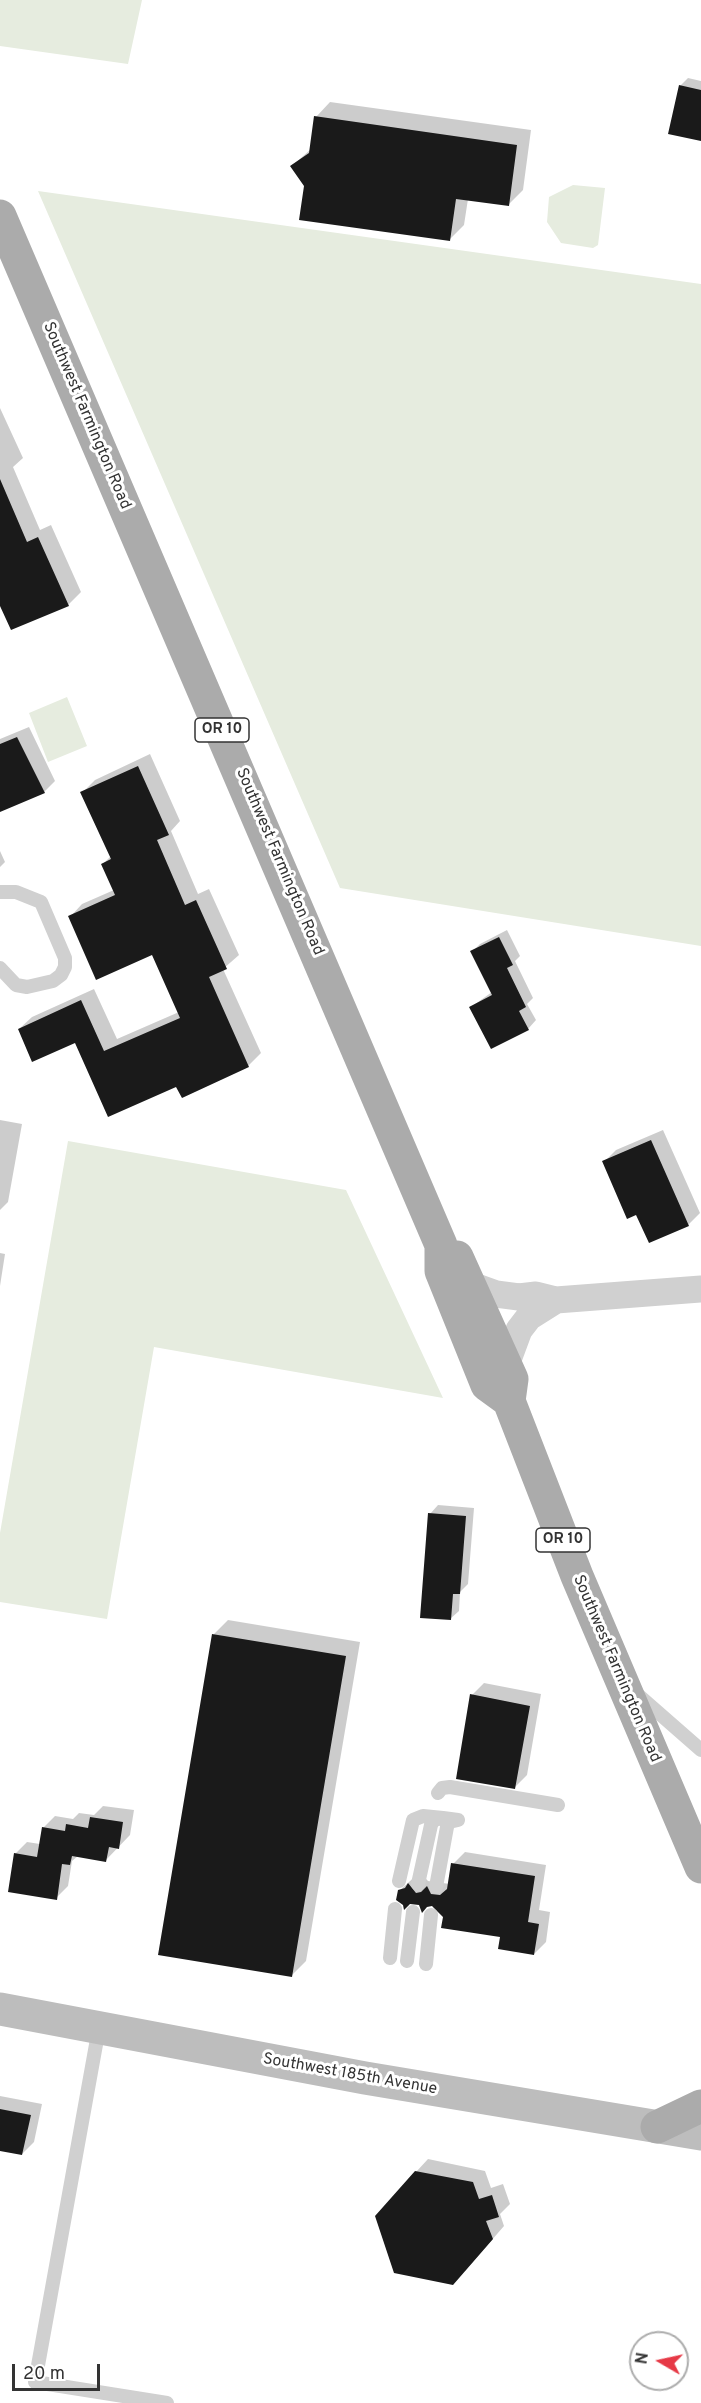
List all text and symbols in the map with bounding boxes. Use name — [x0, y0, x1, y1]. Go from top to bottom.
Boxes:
street label: Southwest Farmington Road — [38, 319, 134, 513]
road number: OR 10 — [195, 718, 249, 742]
street label: Southwest Farmington Road — [231, 765, 327, 959]
road number: OR 10 — [536, 1528, 590, 1552]
street label: Southwest Farmington Road — [568, 1572, 664, 1766]
street label: Southwest 185th Avenue — [261, 2050, 439, 2100]
north arrow — [629, 2331, 689, 2391]
text: N — [632, 2351, 654, 2366]
scale bar — [15, 2352, 104, 2390]
text: 20 m — [23, 2363, 65, 2386]

